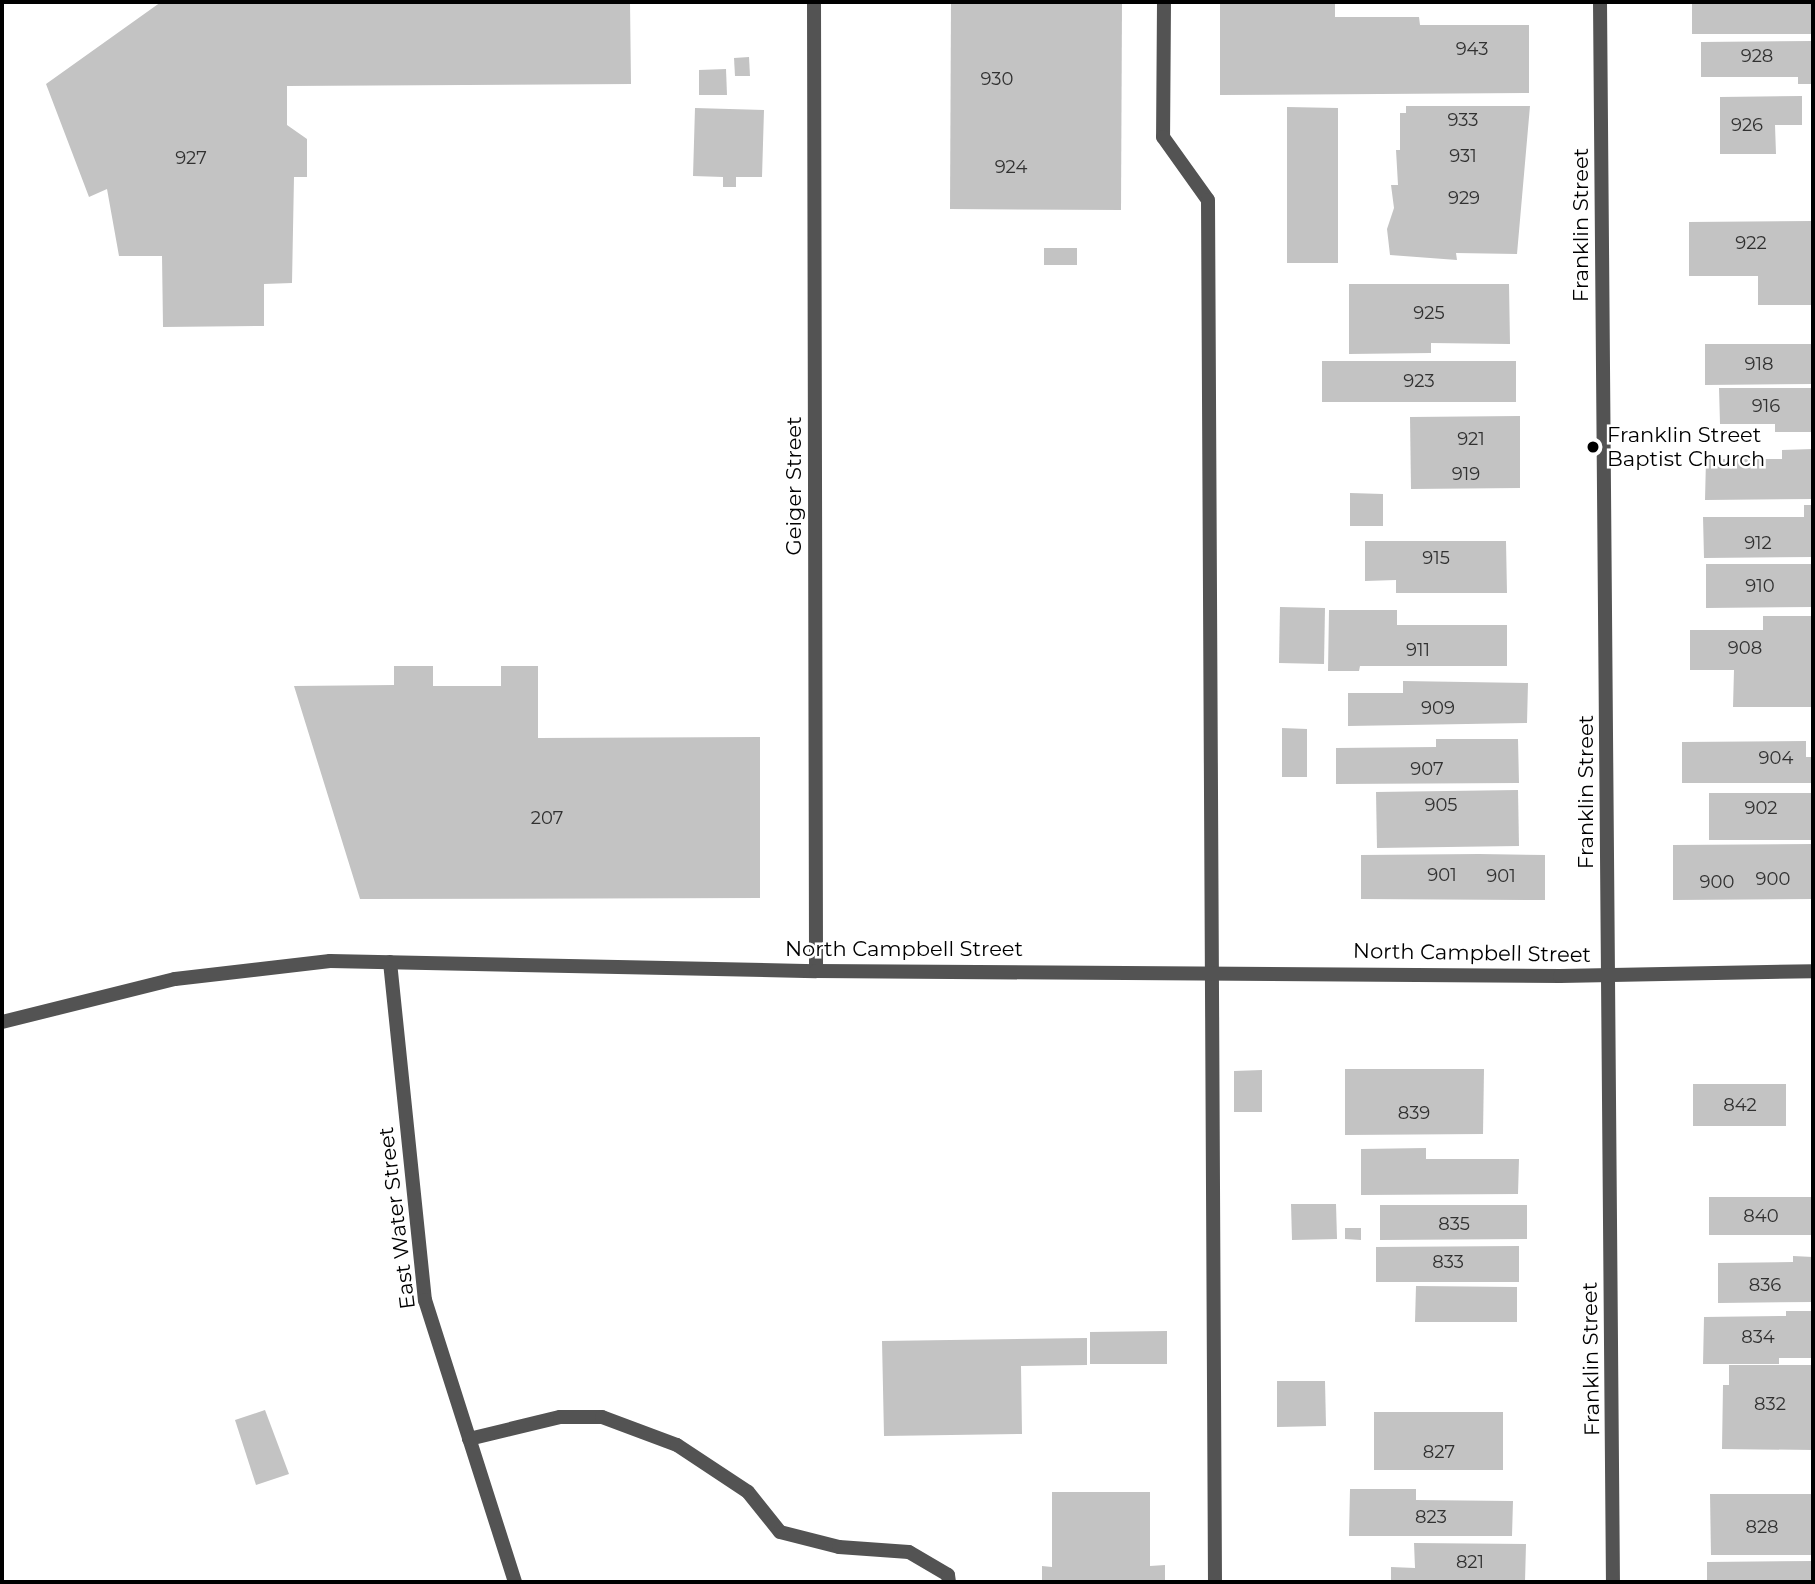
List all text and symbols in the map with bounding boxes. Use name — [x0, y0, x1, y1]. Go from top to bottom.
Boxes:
house number: 943 — [1456, 38, 1488, 60]
house number: 928 — [1741, 45, 1773, 67]
house number: 930 — [981, 68, 1013, 90]
house number: 933 — [1448, 109, 1478, 131]
house number: 926 — [1731, 114, 1763, 136]
house number: 931 — [1449, 145, 1477, 167]
house number: 927 — [175, 147, 207, 169]
street label: Franklin Street — [1568, 148, 1594, 302]
house number: 924 — [995, 156, 1027, 178]
house number: 929 — [1448, 187, 1480, 209]
house number: 922 — [1735, 232, 1767, 254]
house number: 925 — [1413, 302, 1445, 324]
house number: 918 — [1745, 353, 1773, 375]
house number: 923 — [1403, 370, 1435, 392]
house number: 916 — [1752, 395, 1780, 417]
street label: Geiger Street — [781, 416, 807, 556]
place label: Franklin Street Baptist Church — [1607, 422, 1765, 472]
house number: 921 — [1457, 428, 1485, 450]
marker: Franklin Street Baptist Church — [1585, 439, 1601, 455]
house number: 919 — [1452, 463, 1480, 485]
house number: 912 — [1744, 532, 1772, 554]
house number: 915 — [1422, 547, 1450, 569]
house number: 910 — [1745, 575, 1775, 597]
house number: 908 — [1728, 637, 1762, 659]
house number: 911 — [1406, 639, 1430, 661]
house number: 909 — [1421, 697, 1455, 719]
street label: Franklin Street — [1573, 715, 1599, 869]
house number: 904 — [1759, 747, 1793, 769]
house number: 907 — [1410, 758, 1444, 780]
house number: 905 — [1424, 794, 1458, 816]
house number: 902 — [1744, 797, 1778, 819]
house number: 207 — [531, 807, 563, 829]
house number: 901 — [1427, 864, 1457, 886]
house number: 901 — [1486, 865, 1516, 887]
house number: 900 — [1756, 868, 1790, 890]
house number: 900 — [1700, 871, 1734, 893]
street label: North Campbell Street — [785, 936, 1023, 962]
street label: North Campbell Street — [1353, 938, 1591, 968]
house number: 842 — [1723, 1094, 1757, 1116]
house number: 839 — [1398, 1102, 1430, 1124]
street label: East Water Street — [373, 1125, 421, 1311]
house number: 840 — [1743, 1205, 1779, 1227]
house number: 835 — [1438, 1213, 1470, 1235]
house number: 833 — [1432, 1251, 1464, 1273]
house number: 836 — [1749, 1274, 1781, 1296]
street label: Franklin Street — [1577, 1282, 1605, 1436]
house number: 834 — [1741, 1326, 1775, 1348]
house number: 832 — [1754, 1393, 1786, 1415]
house number: 827 — [1423, 1441, 1455, 1463]
house number: 823 — [1415, 1506, 1447, 1528]
house number: 828 — [1745, 1516, 1779, 1538]
house number: 821 — [1456, 1551, 1484, 1573]

